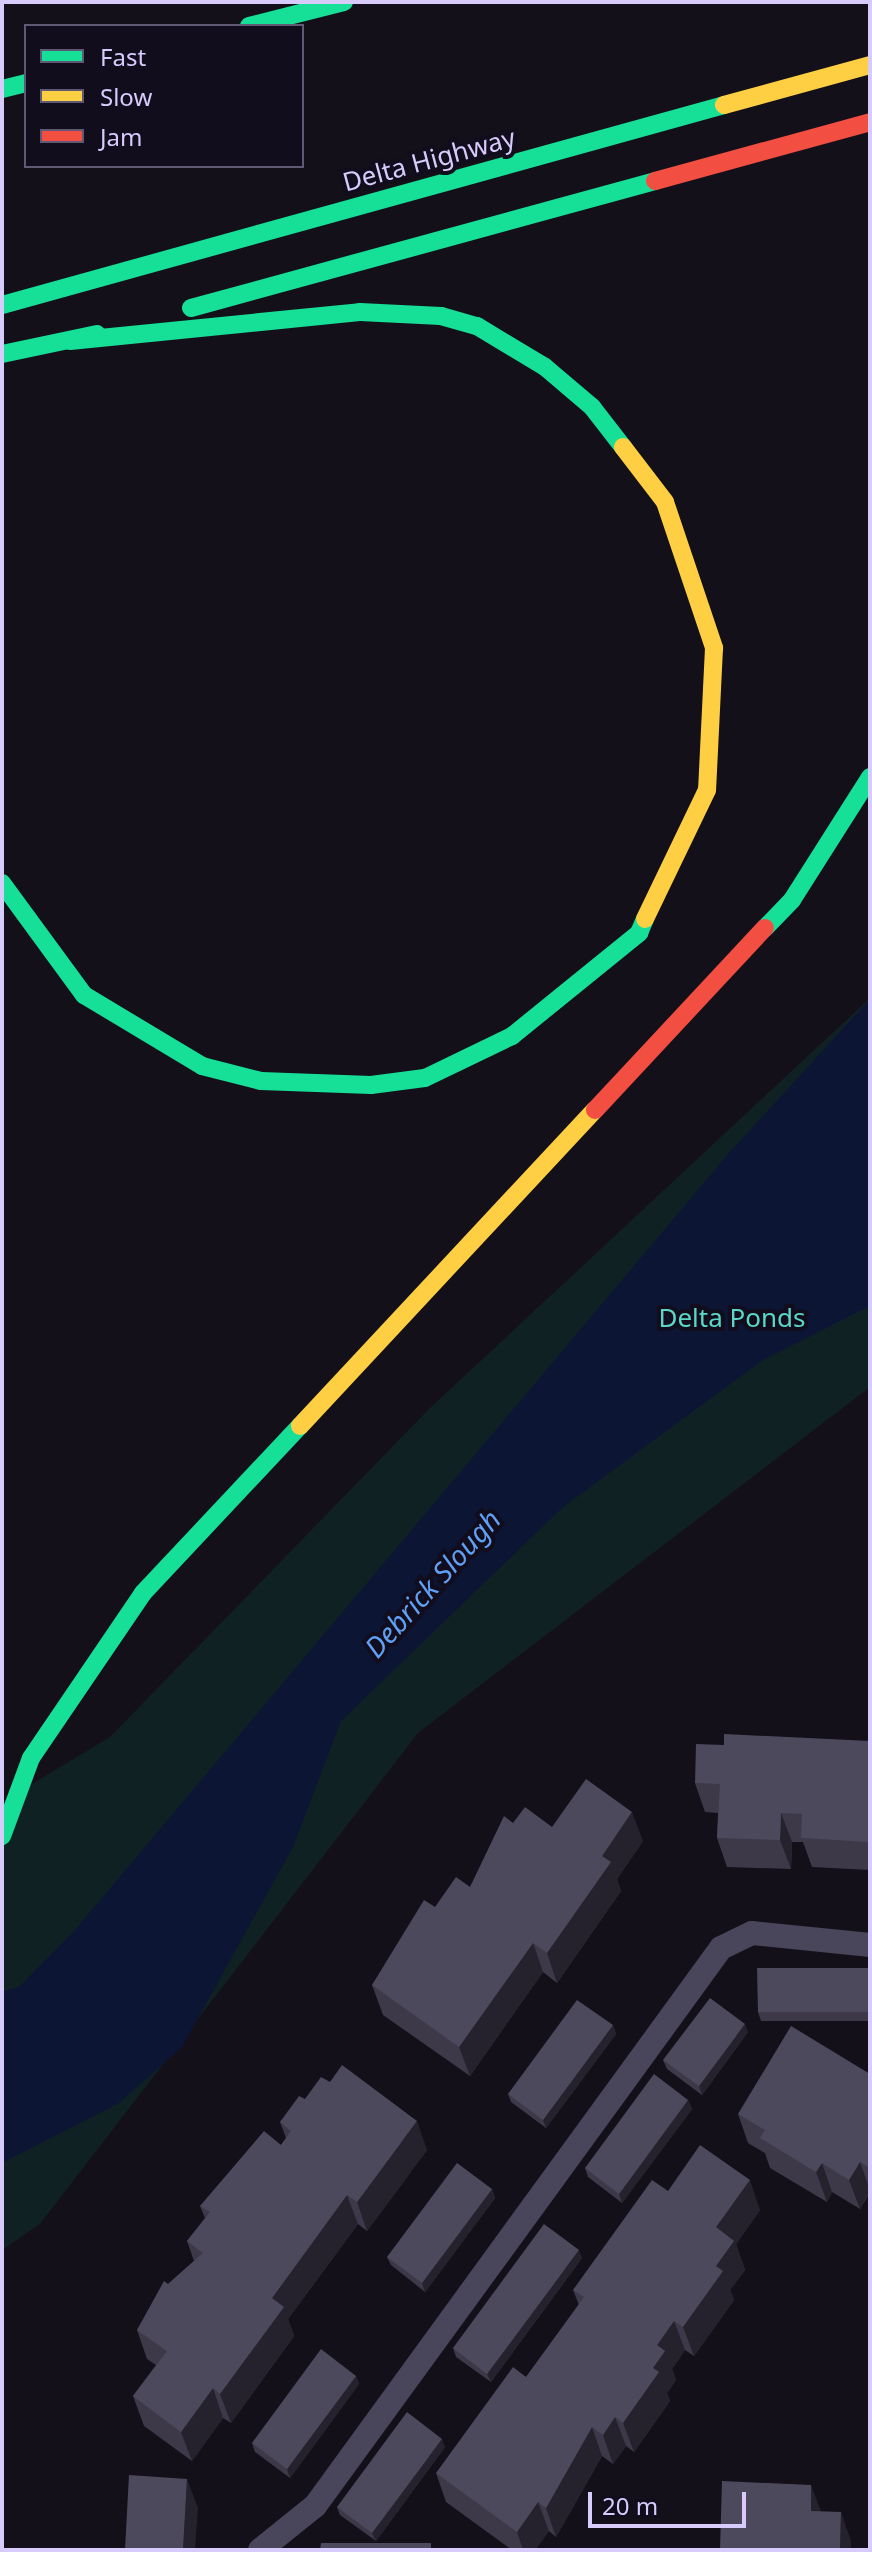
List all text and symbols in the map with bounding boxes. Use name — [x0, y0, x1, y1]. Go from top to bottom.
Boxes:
legend — [24, 24, 304, 168]
text: Fast — [100, 40, 146, 73]
text: Slow — [100, 80, 152, 113]
text: Jam — [100, 120, 142, 153]
street label: Delta Highway — [339, 122, 519, 198]
park label: Delta Ponds — [658, 1302, 806, 1334]
water label: Debrick Slough — [357, 1502, 507, 1664]
scale bar — [592, 2476, 750, 2526]
text: 20 m — [602, 2489, 658, 2522]

